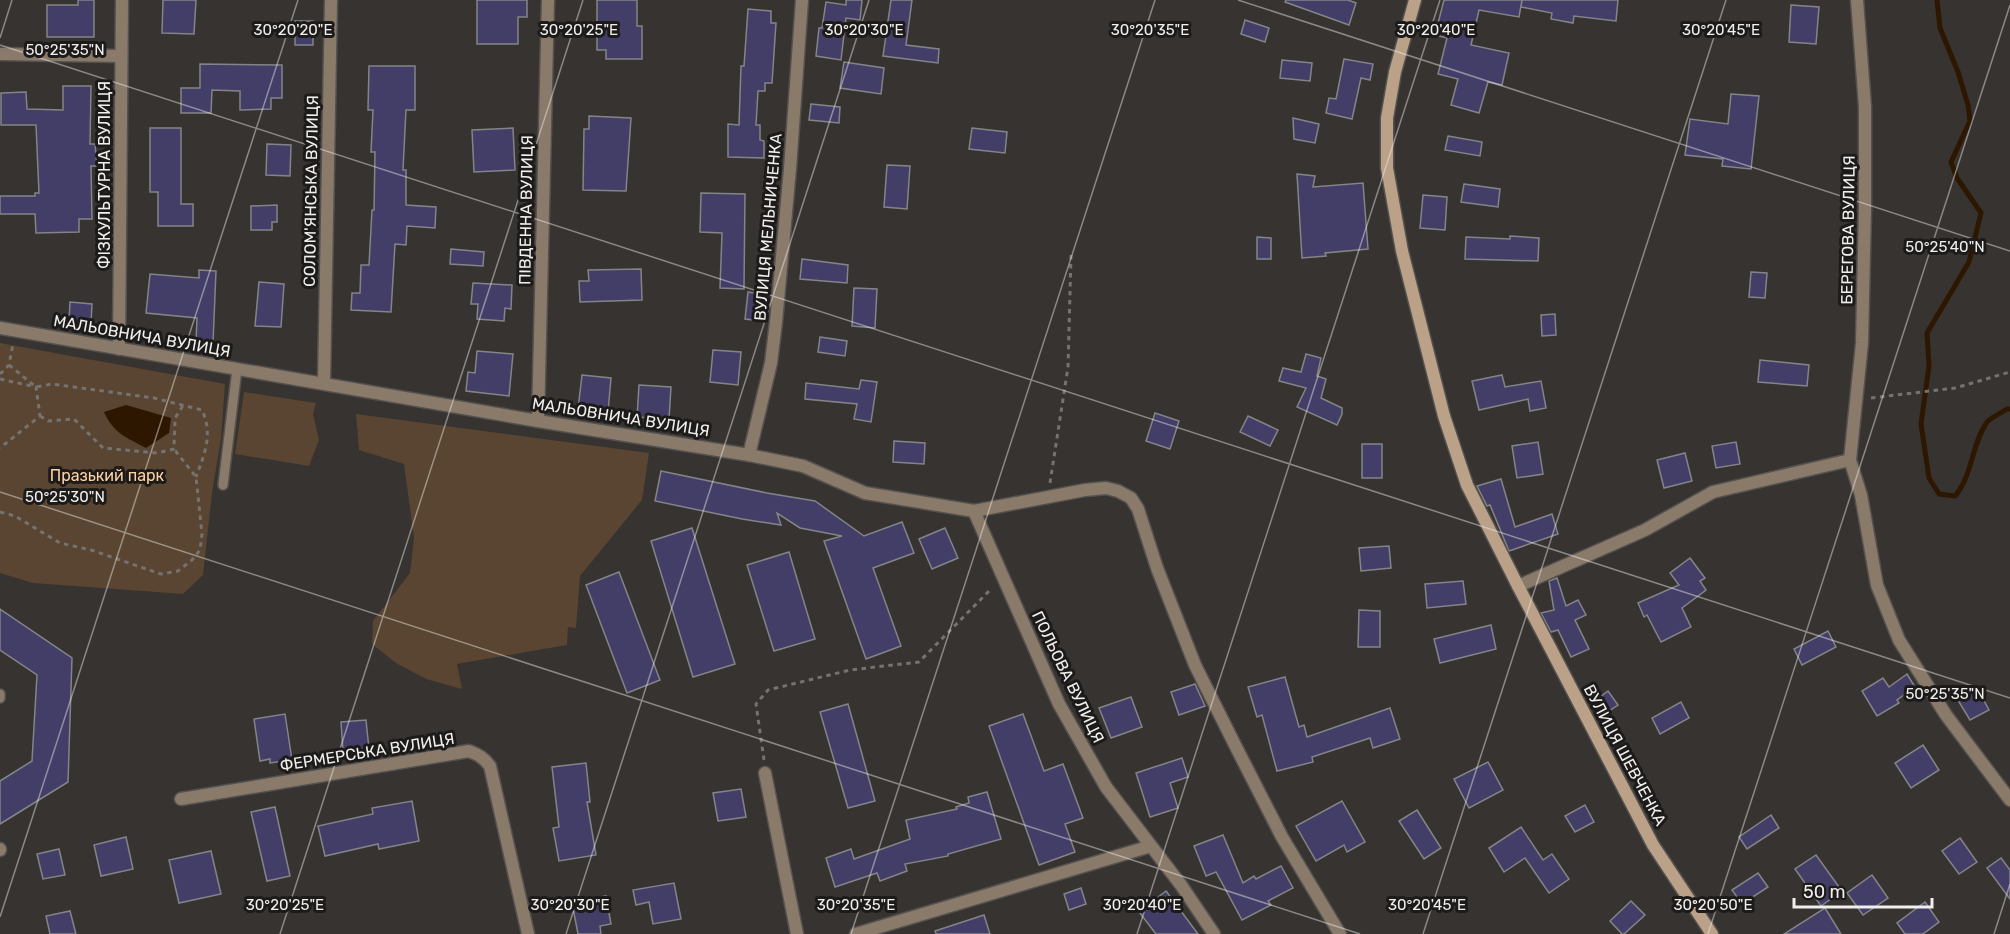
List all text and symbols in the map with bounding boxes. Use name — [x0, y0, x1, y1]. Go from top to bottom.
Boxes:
text: 30°20'20"E — [254, 21, 333, 39]
text: 30°20'25"E — [540, 21, 618, 39]
text: 30°20'30"E — [824, 21, 904, 39]
text: 30°20'35"E — [1111, 21, 1189, 39]
text: 30°20'40"E — [1397, 21, 1475, 39]
text: 30°20'45"E — [1682, 21, 1760, 39]
text: 50°25'35"N — [25, 41, 105, 59]
street label: ФІЗКУЛЬТУРНА ВУЛИЦЯ — [95, 81, 114, 269]
street label: СОЛОМ'ЯНСЬКА ВУЛИЦЯ — [300, 95, 322, 287]
street label: ВУЛИЦЯ МЕЛЬНИЧЕНКА — [750, 132, 786, 322]
street label: ПІВДЕННА ВУЛИЦЯ — [515, 135, 537, 285]
street label: БЕРЕГОВА ВУЛИЦЯ — [1837, 155, 1859, 305]
text: 50°25'40"N — [1905, 238, 1985, 256]
street label: МАЛЬОВНИЧА ВУЛИЦЯ — [52, 311, 232, 361]
street label: МАЛЬОВНИЧА ВУЛИЦЯ — [531, 394, 711, 440]
park label: Празький парк — [50, 466, 165, 485]
text: 50°25'30"N — [25, 488, 105, 506]
street label: ПОЛЬОВА ВУЛИЦЯ — [1028, 608, 1108, 746]
street label: ВУЛИЦЯ ШЕВЧЕНКА — [1580, 681, 1670, 829]
text: 50°25'35"N — [1905, 685, 1985, 703]
street label: ФЕРМЕРСЬКА ВУЛИЦЯ — [278, 729, 456, 775]
scale bar — [1794, 871, 1932, 909]
text: 50 m — [1803, 881, 1846, 903]
text: 30°20'25"E — [246, 896, 324, 914]
text: 30°20'30"E — [530, 896, 610, 914]
text: 30°20'35"E — [817, 896, 895, 914]
text: 30°20'40"E — [1103, 896, 1181, 914]
text: 30°20'45"E — [1388, 896, 1466, 914]
text: 30°20'50"E — [1673, 896, 1753, 914]

